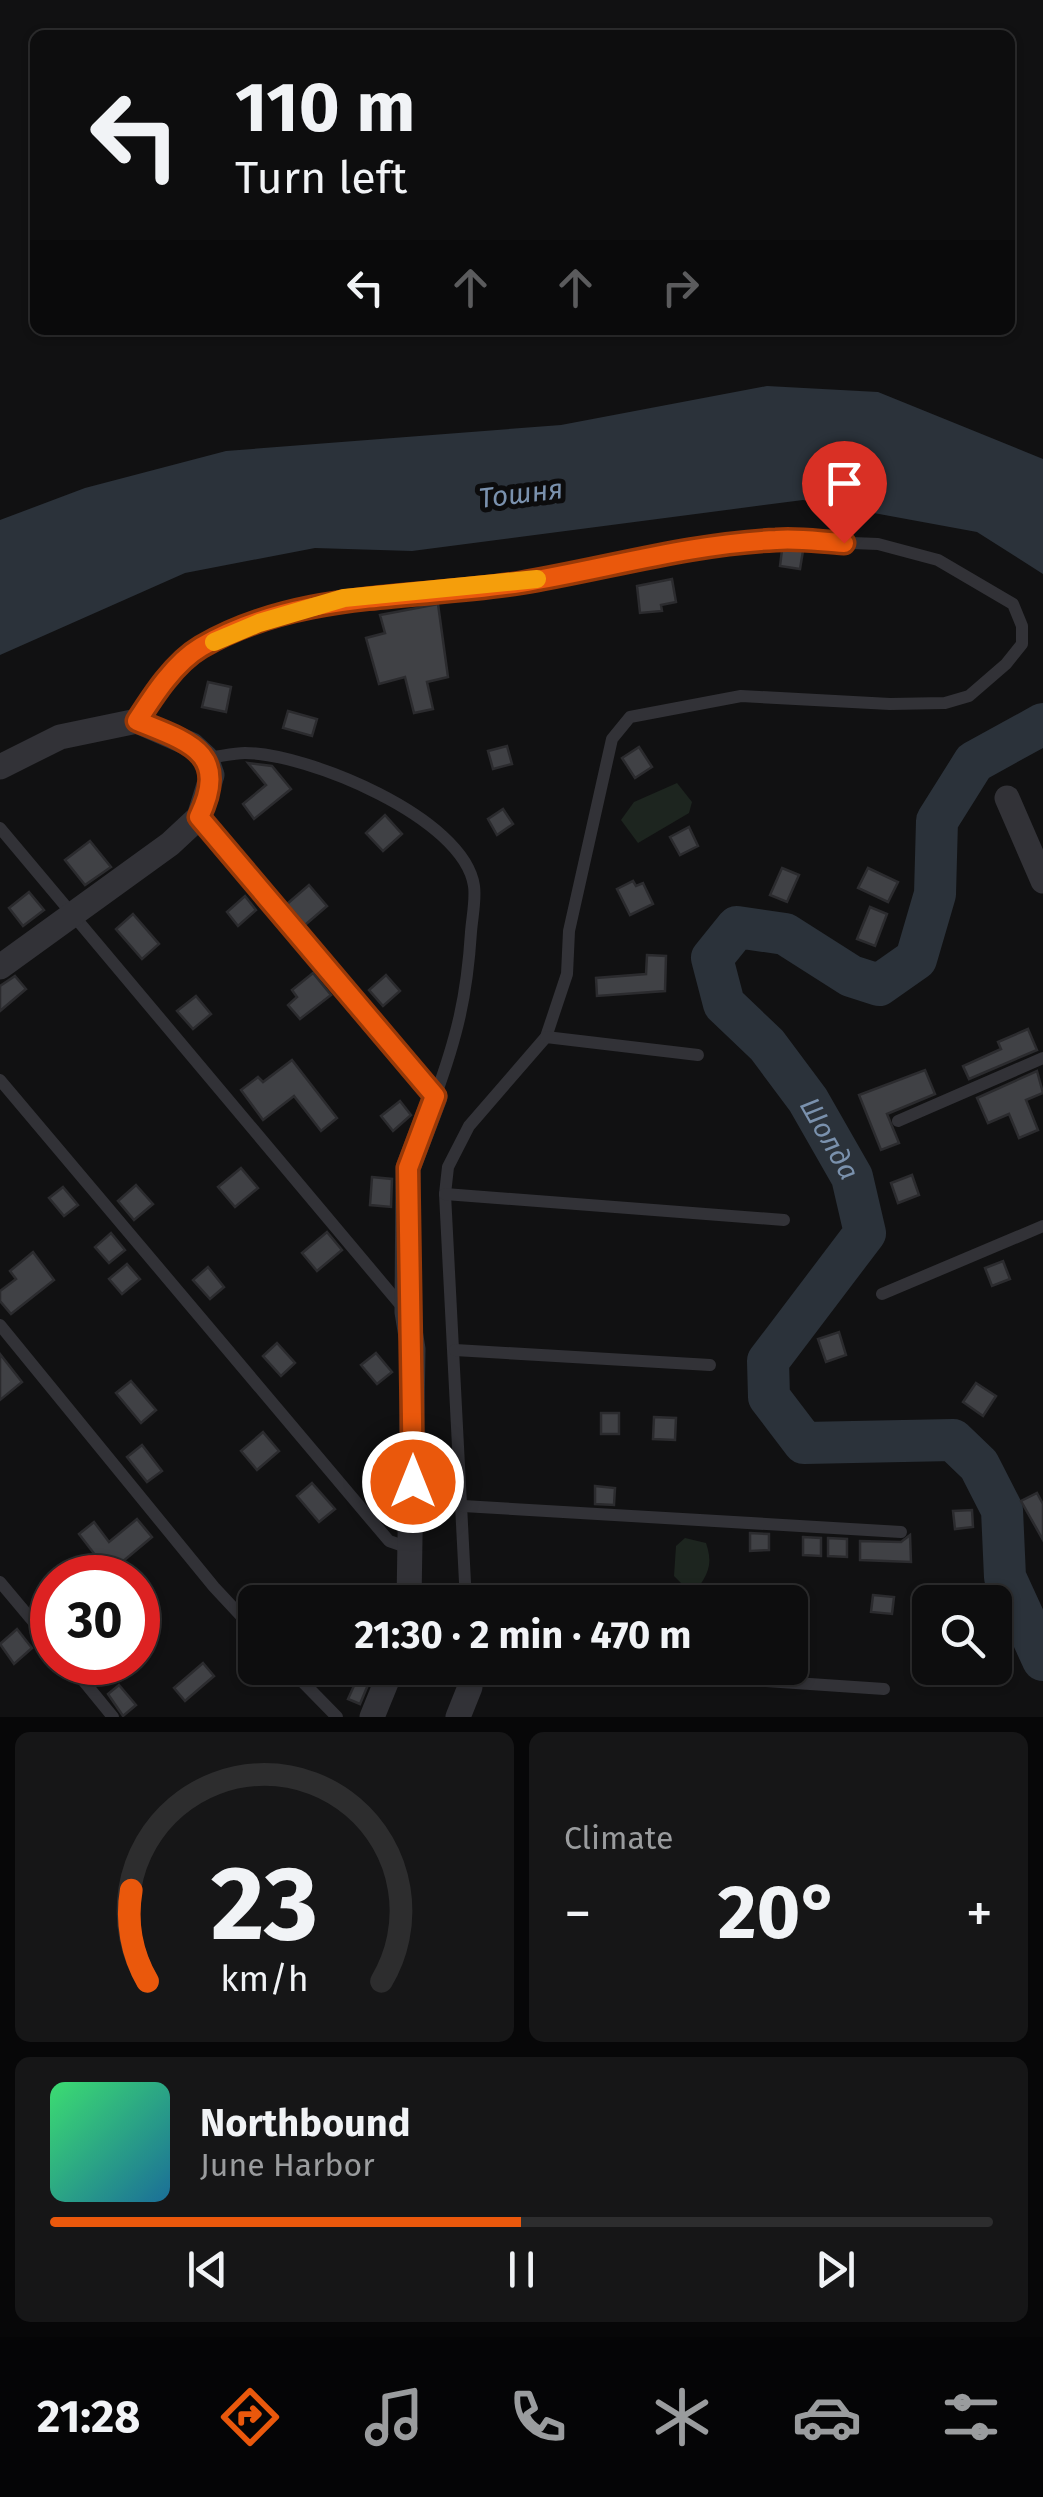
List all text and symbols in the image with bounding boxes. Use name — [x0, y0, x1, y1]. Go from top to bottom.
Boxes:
text: 110 m — [235, 66, 415, 150]
icon: left — [70, 70, 200, 200]
text: Turn left — [235, 151, 407, 205]
icon: left — [338, 260, 393, 315]
icon: ahead — [443, 260, 498, 315]
icon: ahead — [548, 260, 603, 315]
icon: right — [653, 260, 708, 315]
pin — [802, 441, 887, 544]
icon: arrive — [817, 456, 872, 511]
water label: Тошня — [477, 472, 565, 515]
water label: Шолда — [793, 1092, 866, 1186]
position arrow — [361, 1430, 465, 1534]
speed limit sign: 30 — [30, 1555, 160, 1685]
map controls — [912, 1585, 1012, 1685]
button: search — [912, 1585, 1012, 1685]
text: 21:30 · 2 min · 470 m — [355, 1612, 691, 1658]
text: Climate — [564, 1819, 673, 1857]
text: 23 — [211, 1842, 318, 1967]
text: 20° — [718, 1868, 839, 1958]
text: − — [564, 1881, 592, 1947]
text: + — [966, 1881, 993, 1947]
text: km/h — [220, 1958, 309, 2000]
text: Northbound — [200, 2100, 411, 2146]
text: June Harbor — [200, 2146, 375, 2184]
icon: previous — [180, 2242, 235, 2297]
icon: pause — [494, 2242, 549, 2297]
icon: next — [808, 2242, 863, 2297]
icon: directions — [215, 2382, 285, 2452]
icon: music — [359, 2382, 429, 2452]
icon: phone — [503, 2382, 573, 2452]
icon: climate — [647, 2382, 717, 2452]
icon: car — [792, 2382, 862, 2452]
icon: filters — [936, 2382, 1006, 2452]
text: 21:28 — [37, 2390, 140, 2444]

